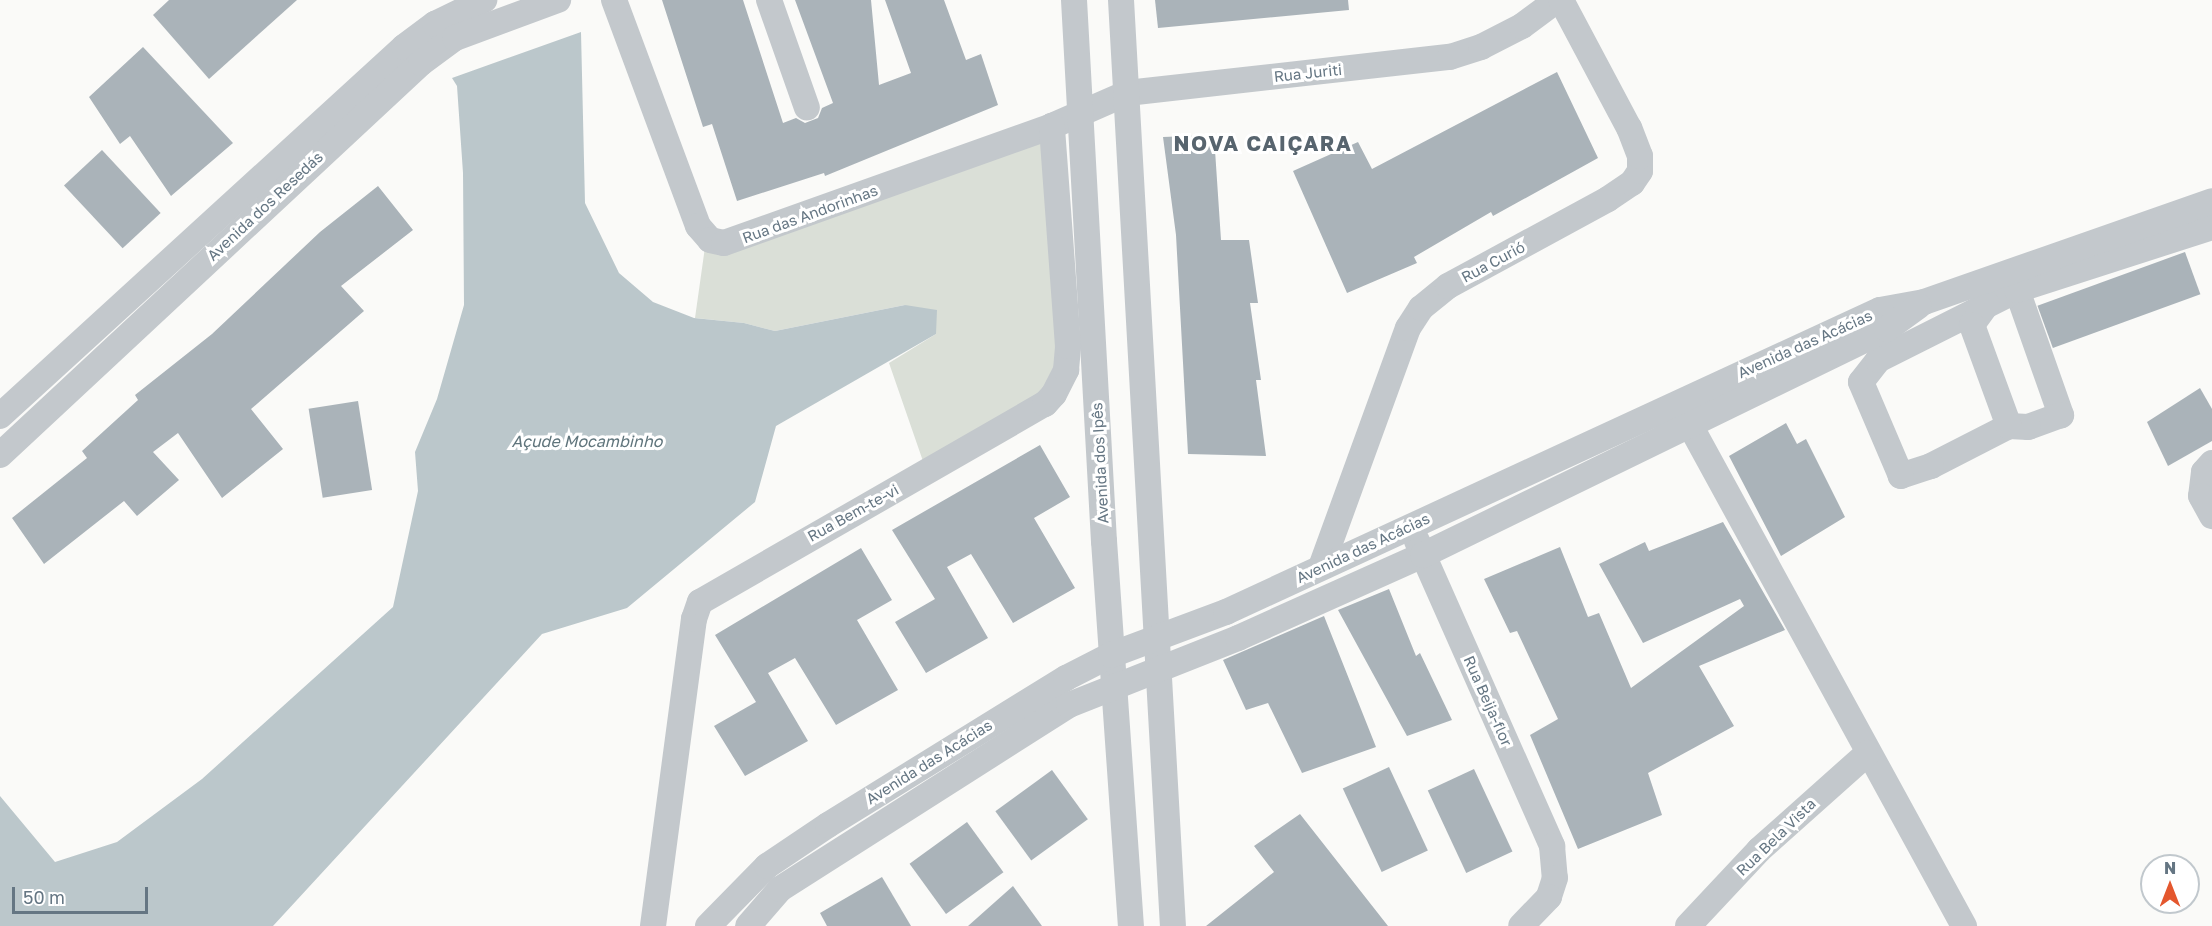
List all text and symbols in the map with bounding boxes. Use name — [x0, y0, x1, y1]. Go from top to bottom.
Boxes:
street label: Rua Juriti — [1273, 60, 1343, 86]
district label: NOVA CAIÇARA — [1174, 130, 1352, 156]
street label: Avenida dos Resedás — [203, 148, 327, 264]
street label: Rua das Andorinhas — [740, 181, 880, 247]
street label: Rua Curió — [1458, 238, 1528, 286]
street label: Avenida das Acácias — [1735, 306, 1875, 382]
street label: Avenida dos Ipês — [1088, 402, 1112, 524]
water label: Açude Mocambinho — [512, 431, 662, 451]
street label: Rua Bem-te-vi — [804, 481, 902, 545]
street label: Avenida das Acácias — [1293, 509, 1433, 587]
street label: Rua Beija-flor — [1460, 653, 1516, 749]
street label: Avenida das Acácias — [863, 716, 995, 808]
street label: Rua Bela Vista — [1733, 795, 1819, 879]
north arrow — [2140, 854, 2200, 914]
text: N — [2164, 858, 2176, 878]
scale bar — [15, 875, 152, 913]
text: 50 m — [23, 886, 65, 908]

